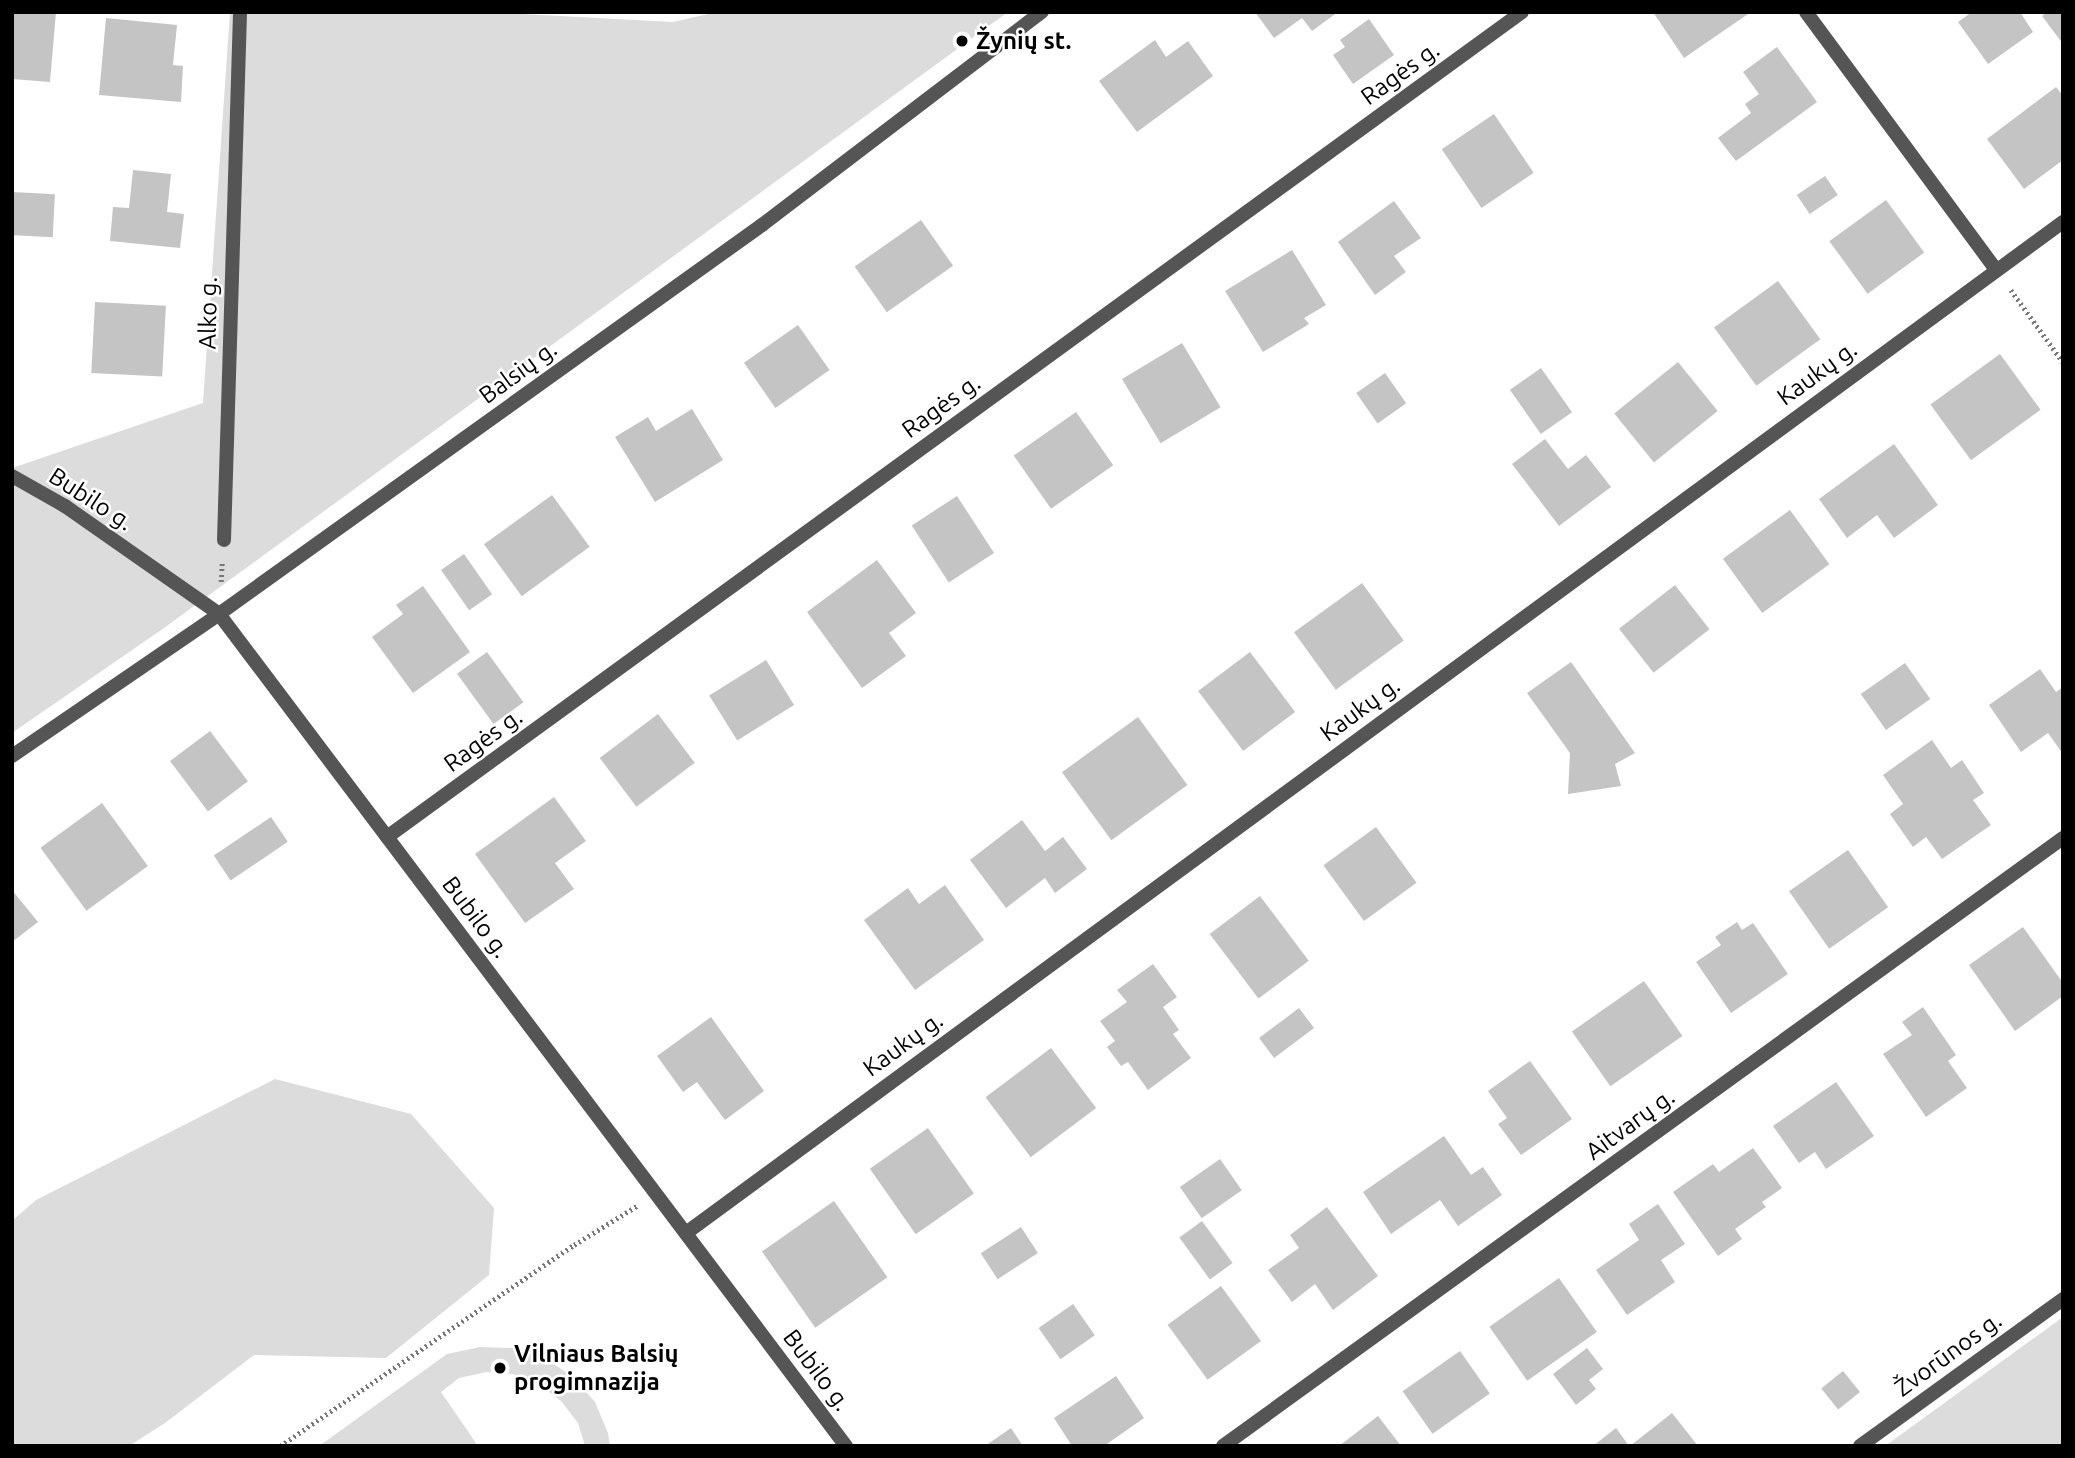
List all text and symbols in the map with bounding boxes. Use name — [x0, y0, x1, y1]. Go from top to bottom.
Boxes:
place label: Žynių st. — [976, 27, 1071, 55]
marker: Žynių st. — [954, 33, 970, 49]
street label: Ragės g. — [1355, 35, 1445, 111]
street label: Alko g. — [193, 276, 223, 350]
street label: Balsių g. — [474, 334, 562, 410]
street label: Kaukų g. — [1771, 334, 1863, 412]
street label: Ragės g. — [896, 368, 986, 444]
street label: Bubilo g. — [44, 461, 138, 537]
street label: Kaukų g. — [1314, 670, 1406, 748]
street label: Ragės g. — [438, 702, 528, 778]
street label: Bubilo g. — [436, 871, 516, 963]
street label: Kaukų g. — [857, 1005, 949, 1083]
street label: Aitvarų g. — [1580, 1082, 1680, 1166]
street label: Žvorūnos g. — [1889, 1306, 2007, 1402]
street label: Bubilo g. — [777, 1324, 857, 1416]
place label: Vilniaus Balsių progimnazija — [514, 1340, 679, 1396]
marker: Vilniaus Balsių progimnazija — [492, 1360, 508, 1376]

